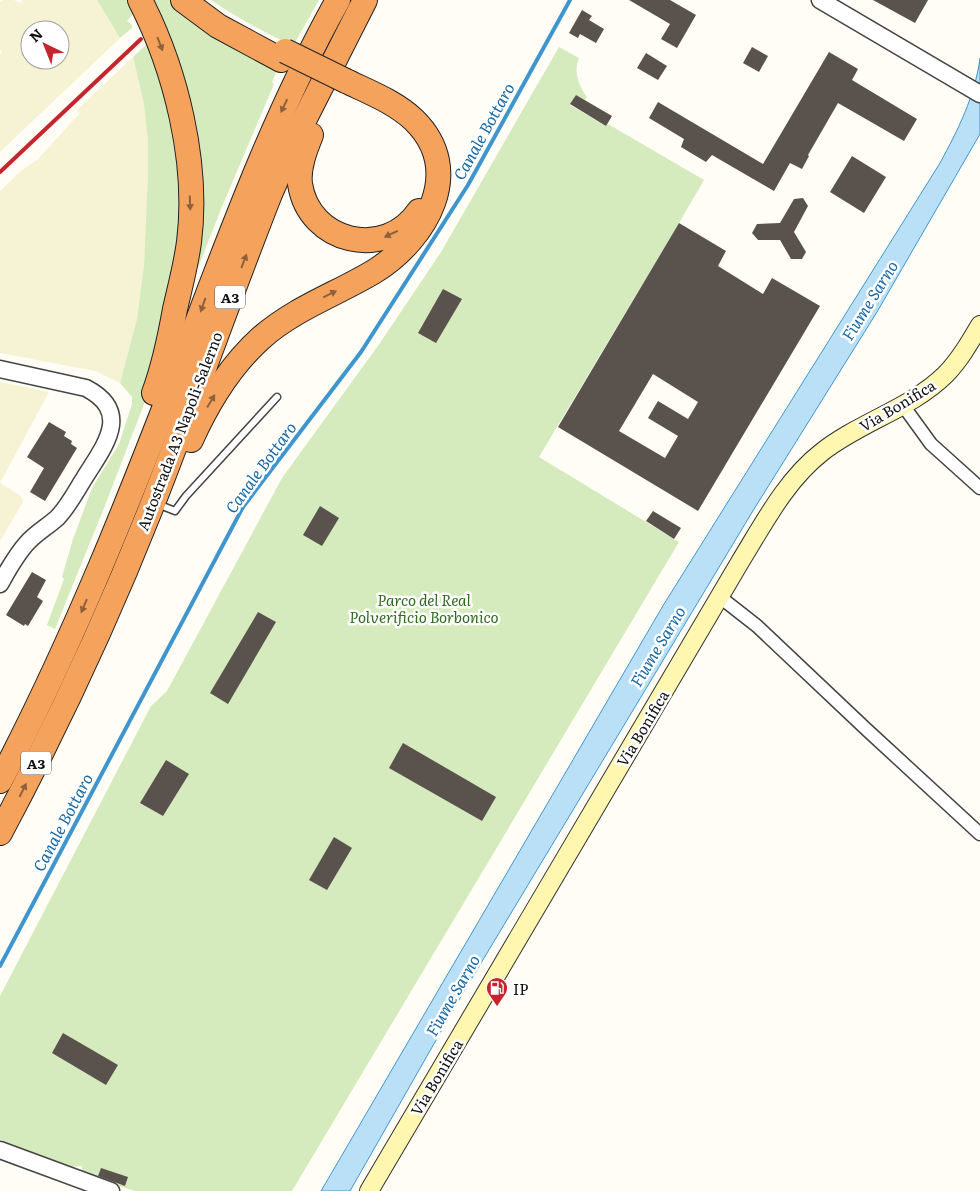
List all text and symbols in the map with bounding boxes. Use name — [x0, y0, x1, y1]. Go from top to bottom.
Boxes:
north arrow — [20, 20, 70, 70]
text: N — [24, 23, 47, 46]
one-way arrow — [157, 37, 164, 52]
water label: Canale Bottaro — [446, 78, 520, 184]
one-way arrow — [280, 98, 288, 113]
one-way arrow — [186, 195, 194, 211]
one-way arrow — [384, 230, 398, 238]
one-way arrow — [240, 254, 248, 269]
water label: Fiume Sarno — [835, 255, 903, 345]
road number: A3 — [215, 286, 245, 308]
one-way arrow — [323, 290, 337, 298]
one-way arrow — [199, 297, 206, 312]
street label: Autostrada A3 Napoli-Salerno — [130, 328, 228, 534]
street label: Via Bonifica — [854, 373, 940, 437]
one-way arrow — [207, 394, 216, 407]
water label: Canale Bottaro — [219, 416, 301, 518]
park label: Parco del Real Polverificio Borbonico — [349, 588, 499, 628]
one-way arrow — [80, 599, 88, 613]
water label: Fiume Sarno — [623, 601, 691, 691]
street label: Via Bonifica — [610, 685, 674, 771]
road number: A3 — [21, 751, 51, 774]
water label: Canale Bottaro — [26, 769, 98, 875]
one-way arrow — [19, 783, 27, 797]
water label: Fiume Sarno — [419, 950, 485, 1040]
fuel station icon: IP — [485, 976, 509, 1007]
place label: IP — [513, 977, 528, 1000]
street label: Via Bonifica — [404, 1034, 468, 1120]

